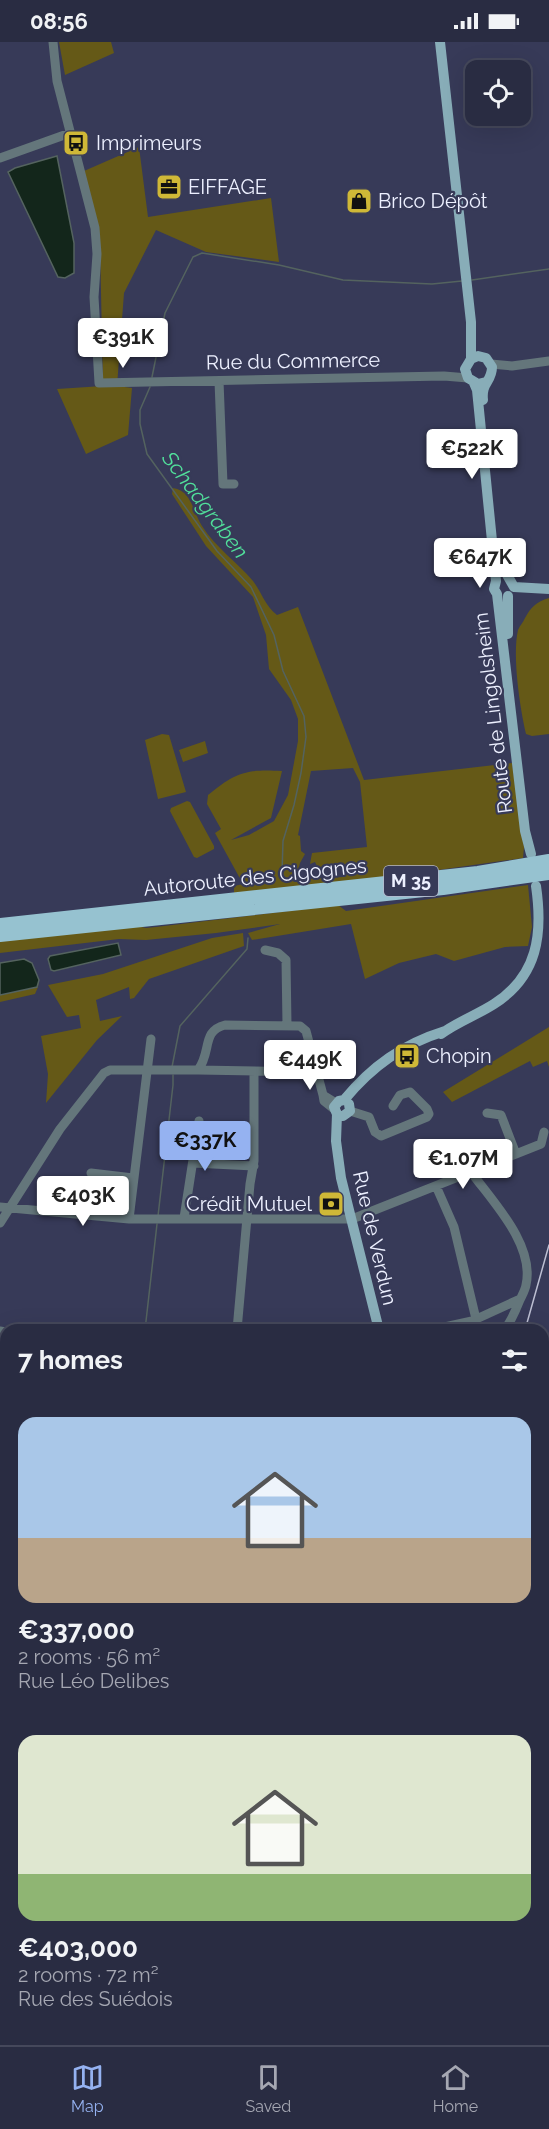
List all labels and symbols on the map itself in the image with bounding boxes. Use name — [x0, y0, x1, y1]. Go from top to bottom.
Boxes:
bus stop icon: Imprimeurs — [61, 128, 91, 158]
place label: Imprimeurs — [96, 131, 202, 155]
office icon: EIFFAGE — [154, 172, 184, 202]
place label: EIFFAGE — [188, 175, 267, 199]
shop icon: Brico Dépôt — [344, 186, 374, 216]
place label: Brico Dépôt — [378, 189, 488, 213]
pin: €391K — [81, 318, 165, 369]
street label: Rue du Commerce — [206, 347, 381, 375]
pin: €522K — [430, 429, 514, 480]
water label: Schadgraben — [156, 445, 254, 563]
pin: €647K — [438, 538, 522, 589]
street label: Route de Lingolsheim — [469, 611, 517, 815]
street label: Autoroute des Cigognes — [142, 853, 368, 901]
road number: M 35 — [384, 866, 438, 896]
pin: €449K — [268, 1040, 352, 1091]
bus stop icon: Chopin — [392, 1041, 422, 1071]
place label: Chopin — [426, 1044, 492, 1068]
pin: €337K — [163, 1121, 247, 1172]
pin: €1.07M — [414, 1139, 512, 1190]
street label: Rue de Verdun — [348, 1169, 402, 1307]
pin: €403K — [41, 1176, 125, 1227]
bank icon: Crédit Mutuel — [316, 1189, 346, 1219]
place label: Crédit Mutuel — [186, 1192, 313, 1216]

